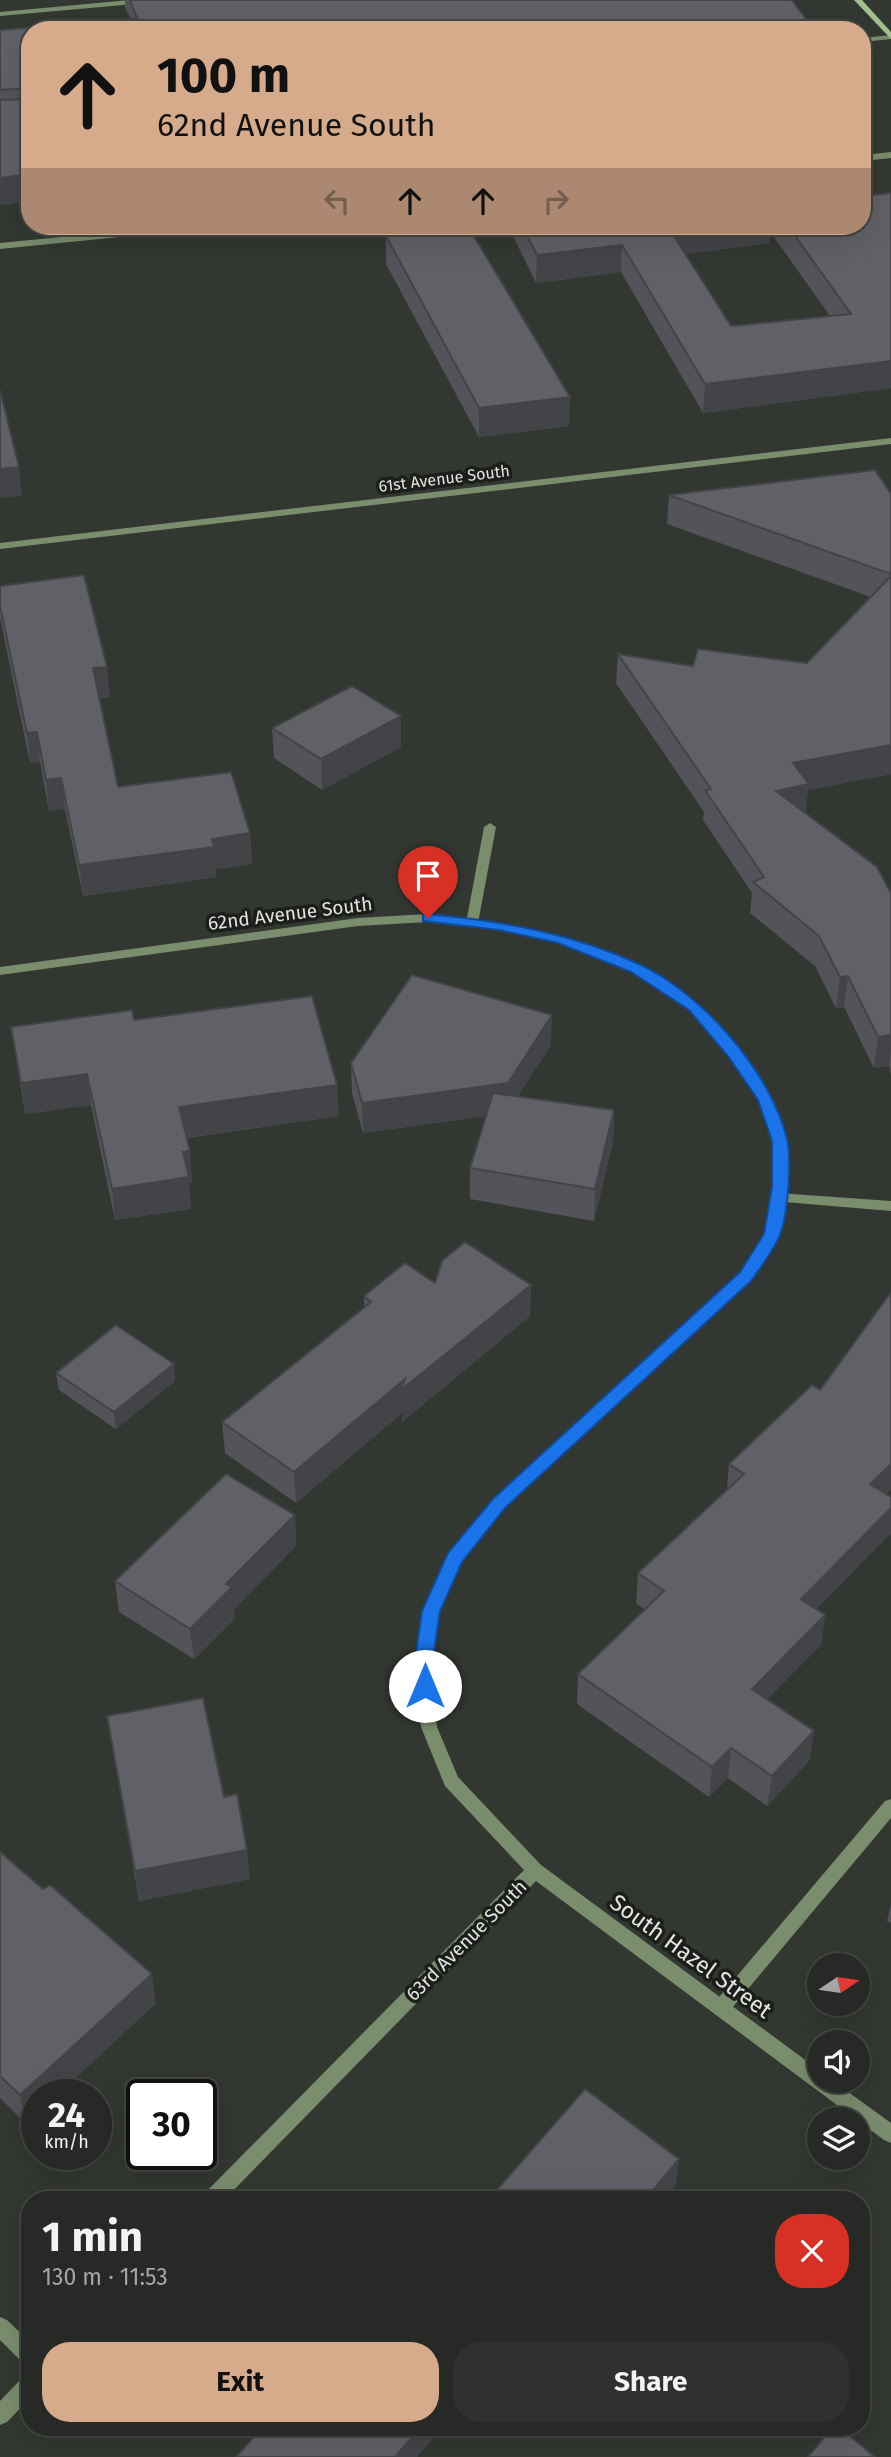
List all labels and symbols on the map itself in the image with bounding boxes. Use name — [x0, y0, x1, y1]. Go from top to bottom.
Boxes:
street label: 61st Avenue South — [377, 461, 511, 496]
pin — [398, 846, 458, 918]
street label: 62nd Avenue South — [207, 892, 374, 935]
position arrow — [388, 1649, 462, 1723]
street label: 63rd Avenue South — [401, 1875, 531, 2005]
street label: South Hazel Street — [605, 1888, 778, 2024]
north arrow — [807, 1953, 870, 2016]
speed limit sign: 30 — [126, 2079, 217, 2170]

